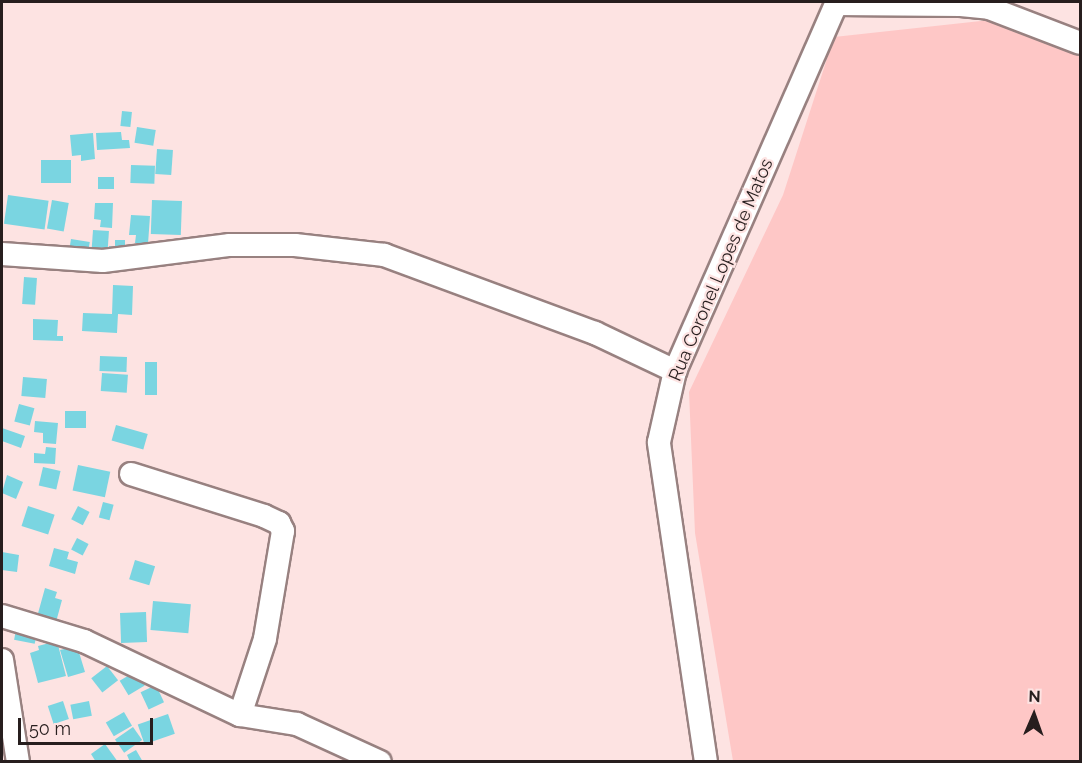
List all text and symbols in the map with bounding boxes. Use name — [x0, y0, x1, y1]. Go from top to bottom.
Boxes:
street label: Rua Coronel Lopes de Matos — [664, 155, 778, 385]
north arrow — [1004, 685, 1064, 745]
text: N — [1028, 687, 1041, 706]
scale bar — [21, 706, 156, 744]
text: 50 m — [29, 718, 71, 739]

